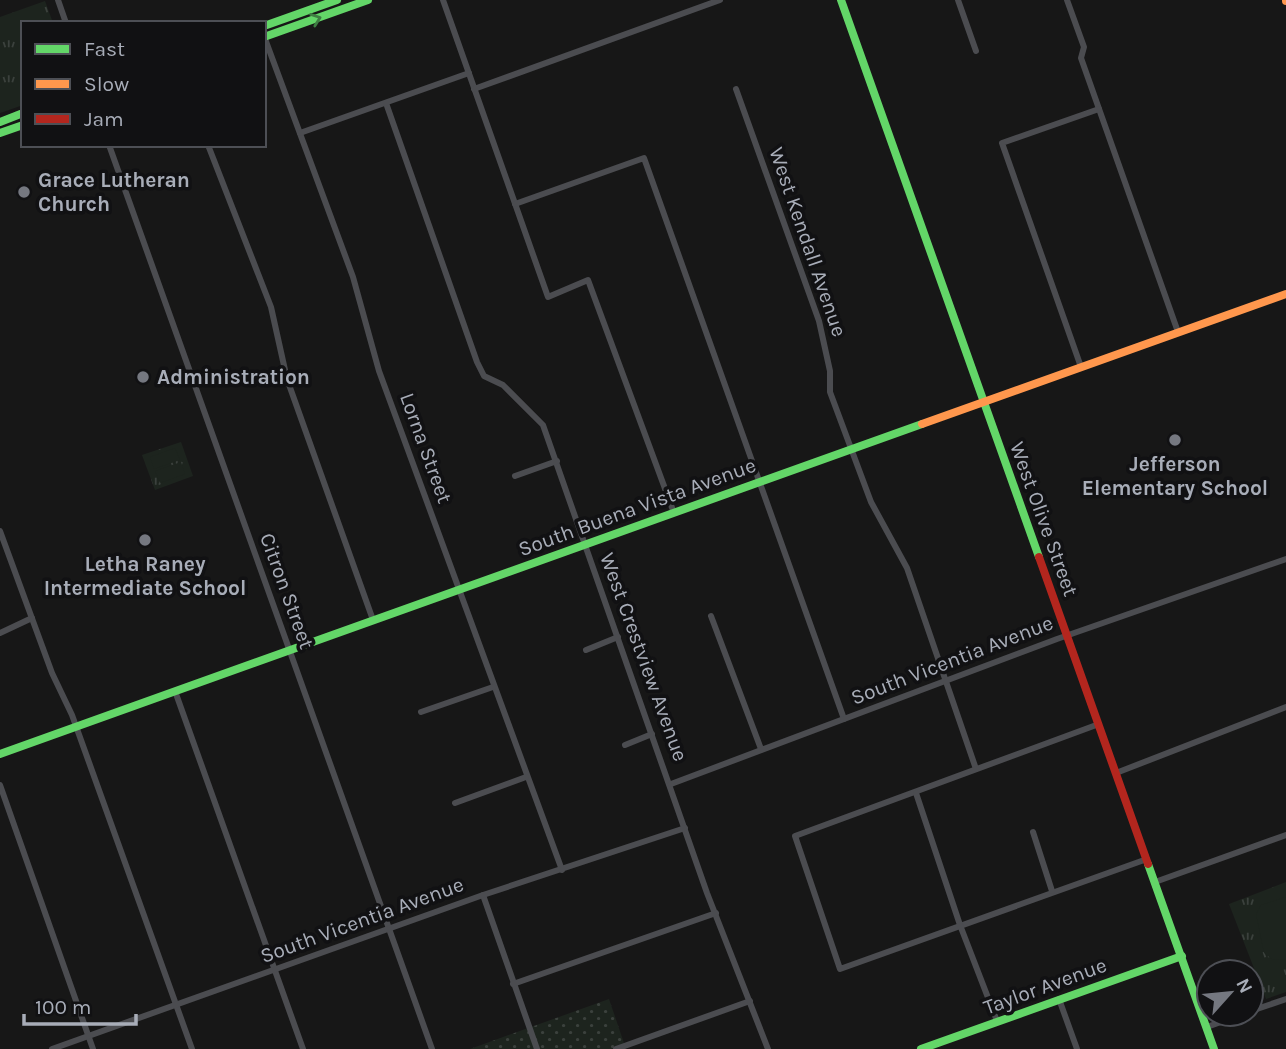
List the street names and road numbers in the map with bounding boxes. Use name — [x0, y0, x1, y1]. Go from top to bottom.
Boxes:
street label: West Kendall Avenue — [764, 144, 852, 340]
street label: Lorna Street — [395, 390, 457, 507]
street label: West Olive Street — [1005, 439, 1083, 600]
street label: South Buena Vista Avenue — [515, 453, 759, 561]
street label: Citron Street — [255, 530, 319, 652]
street label: West Crestview Avenue — [595, 550, 693, 764]
street label: South Vicentia Avenue — [848, 610, 1056, 710]
street label: South Vicentia Avenue — [257, 872, 467, 968]
street label: Taylor Avenue — [980, 953, 1110, 1019]

